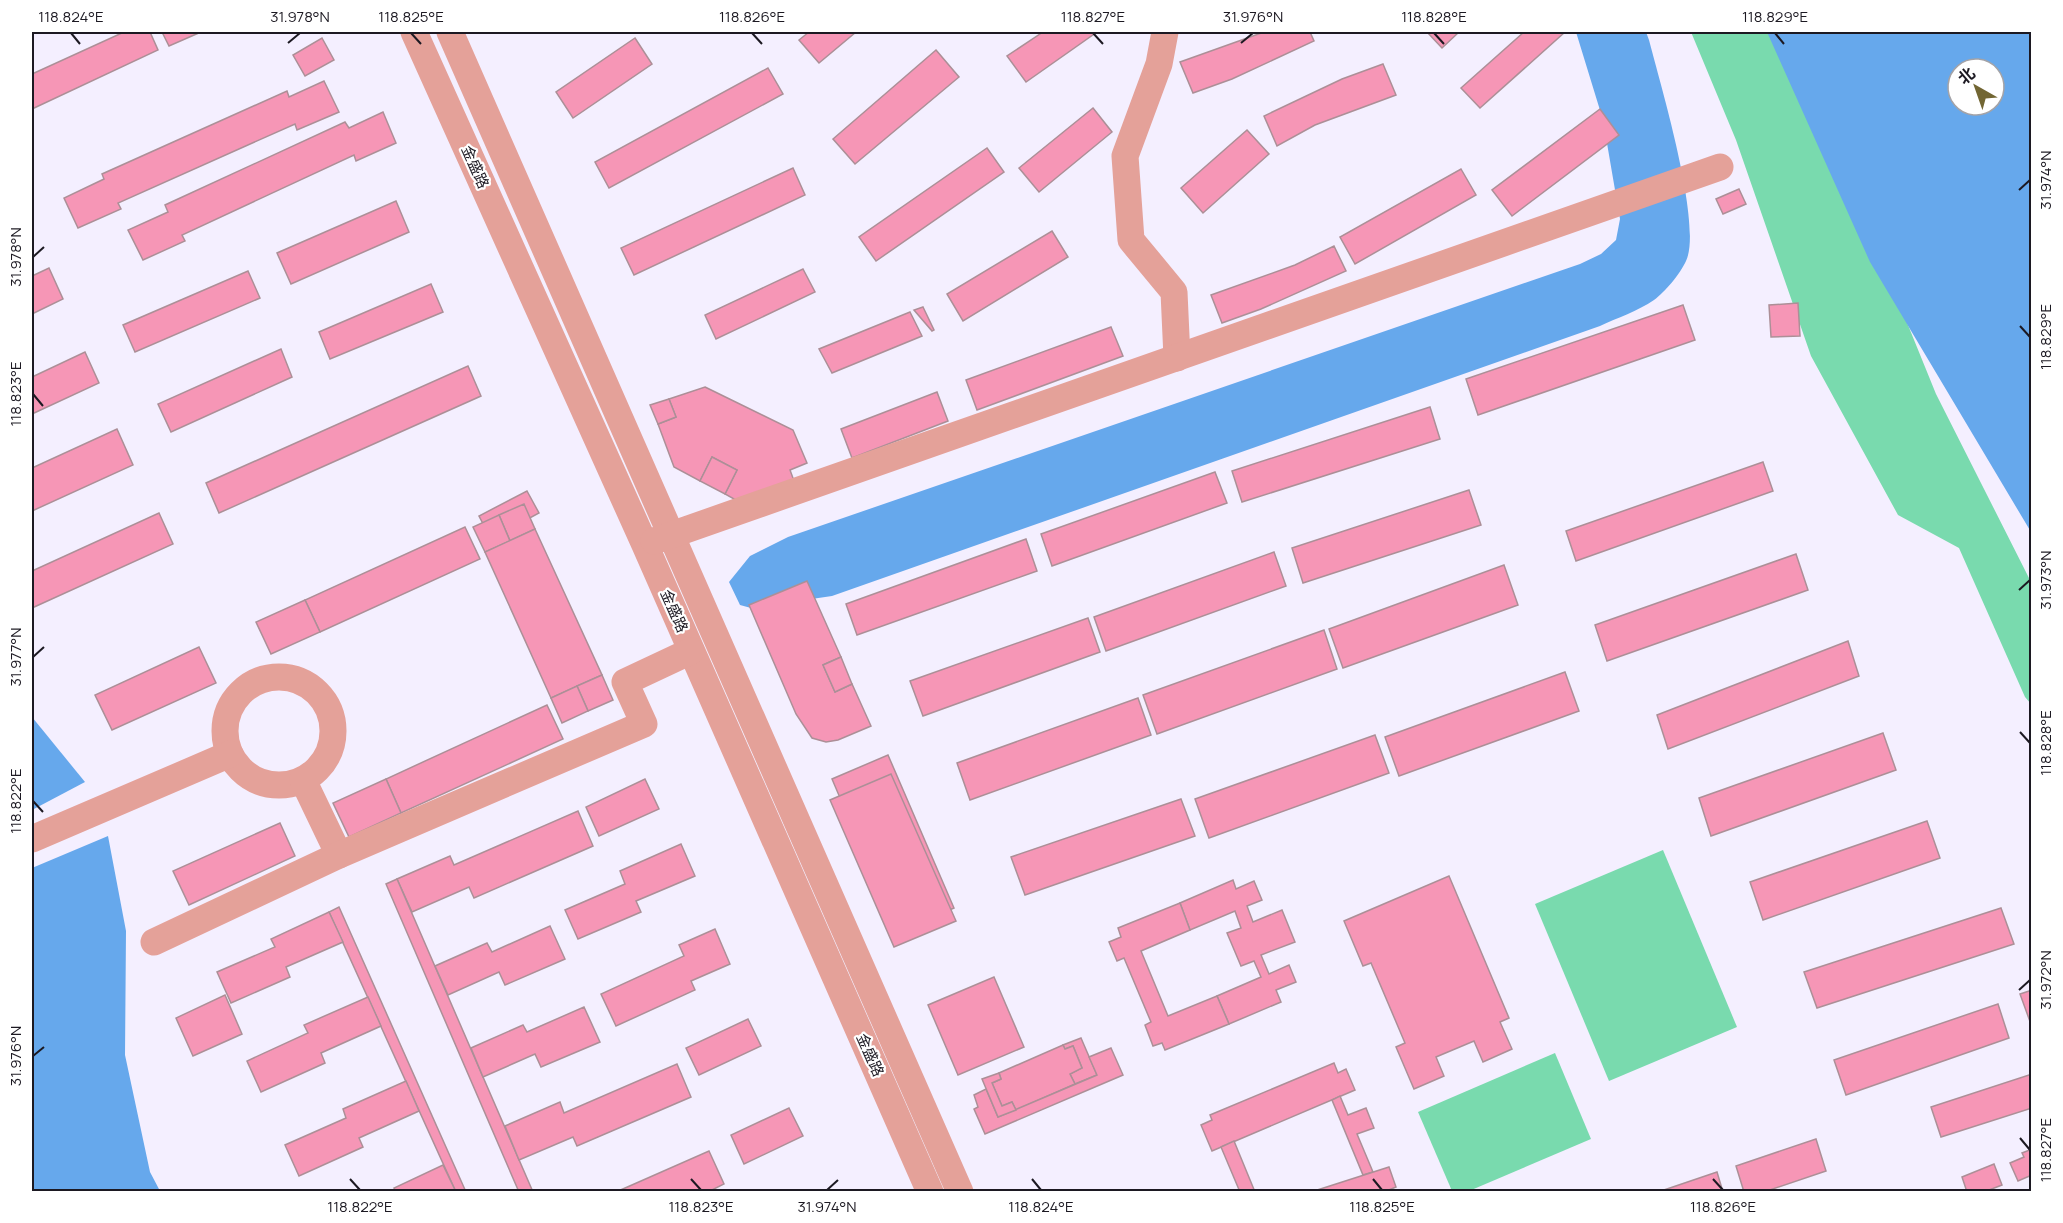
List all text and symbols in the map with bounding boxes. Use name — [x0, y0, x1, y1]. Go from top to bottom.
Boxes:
text: 118.824°E — [38, 6, 104, 27]
text: 31.978°N — [270, 6, 330, 27]
text: 118.825°E — [378, 6, 444, 27]
text: 118.826°E — [719, 6, 785, 27]
text: 118.827°E — [1061, 6, 1125, 27]
text: 31.976°N — [1223, 6, 1283, 27]
text: 118.828°E — [1401, 6, 1467, 27]
text: 118.829°E — [1742, 6, 1808, 27]
north arrow — [1946, 57, 2006, 117]
text: 北 — [1953, 62, 1980, 89]
street label: 金盛路 — [457, 142, 494, 192]
text: 31.974°N — [2035, 150, 2056, 210]
text: 31.978°N — [5, 227, 26, 287]
text: 118.829°E — [2035, 304, 2056, 370]
text: 118.823°E — [5, 361, 26, 427]
text: 31.973°N — [2035, 550, 2056, 610]
street label: 金盛路 — [656, 586, 693, 636]
text: 31.977°N — [5, 628, 26, 686]
text: 118.828°E — [2035, 710, 2056, 776]
text: 118.822°E — [5, 768, 26, 834]
text: 31.972°N — [2035, 950, 2056, 1010]
text: 31.976°N — [5, 1026, 26, 1086]
street label: 金盛路 — [852, 1030, 889, 1080]
text: 118.827°E — [2035, 1118, 2056, 1182]
text: 118.822°E — [327, 1196, 393, 1217]
text: 118.823°E — [668, 1196, 734, 1217]
text: 31.974°N — [797, 1196, 857, 1217]
text: 118.824°E — [1008, 1196, 1074, 1217]
text: 118.825°E — [1349, 1196, 1415, 1217]
text: 118.826°E — [1690, 1196, 1756, 1217]

